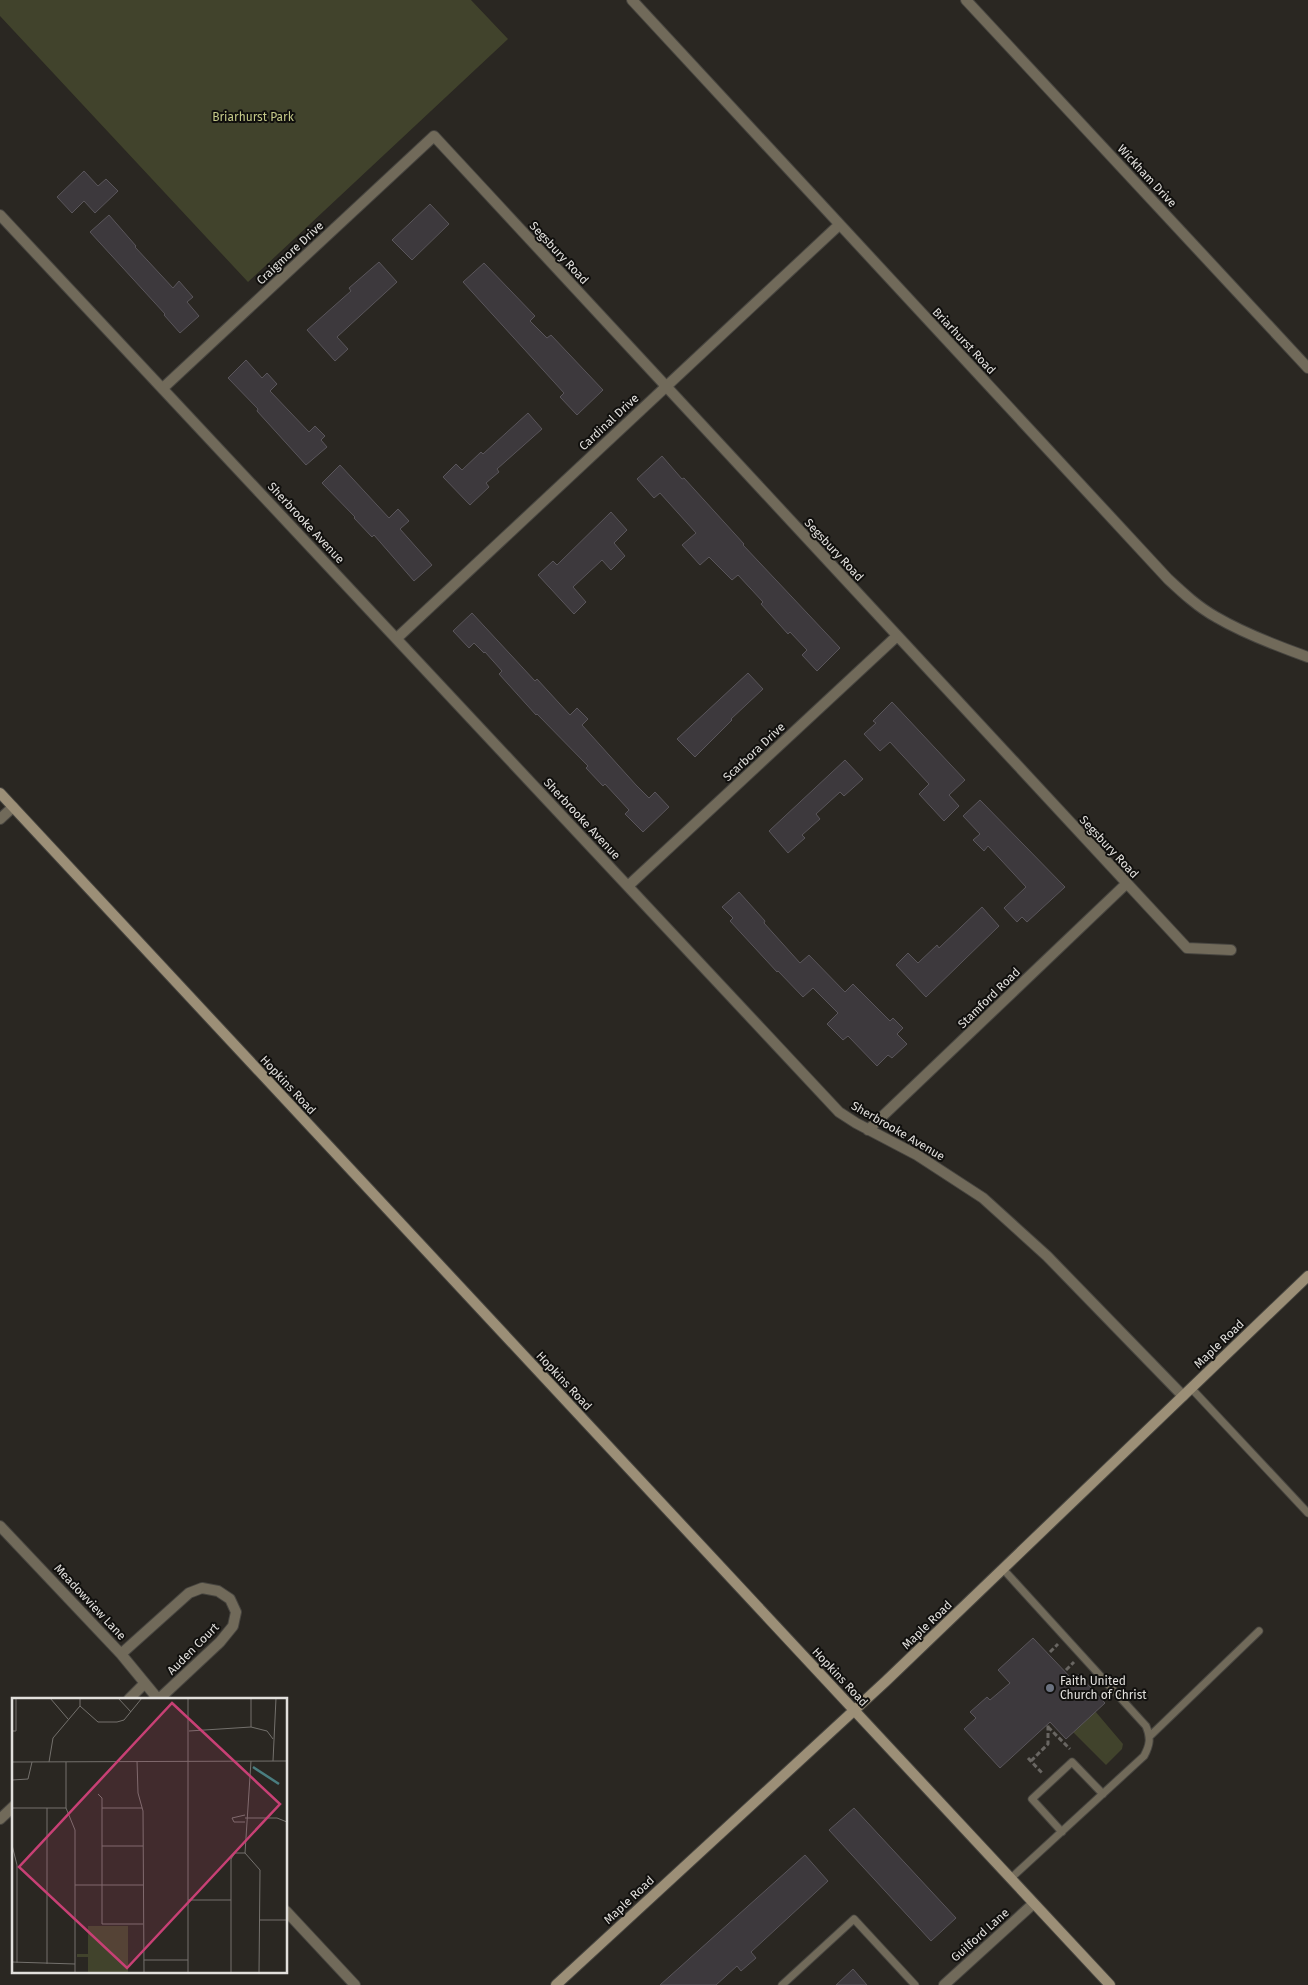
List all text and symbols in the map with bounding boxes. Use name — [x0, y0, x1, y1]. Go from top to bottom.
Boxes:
park label: Briarhurst Park — [212, 110, 295, 124]
street label: Wickham Drive — [1114, 142, 1180, 210]
street label: Craigmore Drive — [254, 218, 326, 288]
street label: Segsbury Road — [526, 219, 592, 287]
street label: Briarhurst Road — [930, 305, 998, 377]
street label: Cardinal Drive — [576, 391, 642, 453]
street label: Sherbrooke Avenue — [265, 480, 347, 566]
street label: Segsbury Road — [801, 516, 867, 584]
street label: Scarbora Drive — [720, 720, 788, 784]
street label: Sherbrooke Avenue — [541, 776, 623, 862]
street label: Segsbury Road — [1076, 813, 1142, 881]
street label: Stamford Road — [955, 965, 1023, 1031]
street label: Hopkins Road — [257, 1053, 319, 1117]
street label: Sherbrooke Avenue — [849, 1099, 947, 1163]
street label: Maple Road — [1191, 1317, 1247, 1371]
street label: Hopkins Road — [533, 1349, 595, 1413]
street label: Meadowview Lane — [51, 1561, 129, 1643]
street label: Maple Road — [899, 1598, 955, 1652]
street label: Auden Court — [164, 1620, 222, 1678]
street label: Hopkins Road — [809, 1645, 871, 1709]
place label: Faith United Church of Christ — [1060, 1674, 1147, 1702]
marker: Faith United Church of Christ — [1044, 1682, 1056, 1694]
inset map — [12, 1698, 288, 1972]
street label: Maple Road — [601, 1873, 657, 1927]
street label: Guilford Lane — [948, 1905, 1012, 1965]

